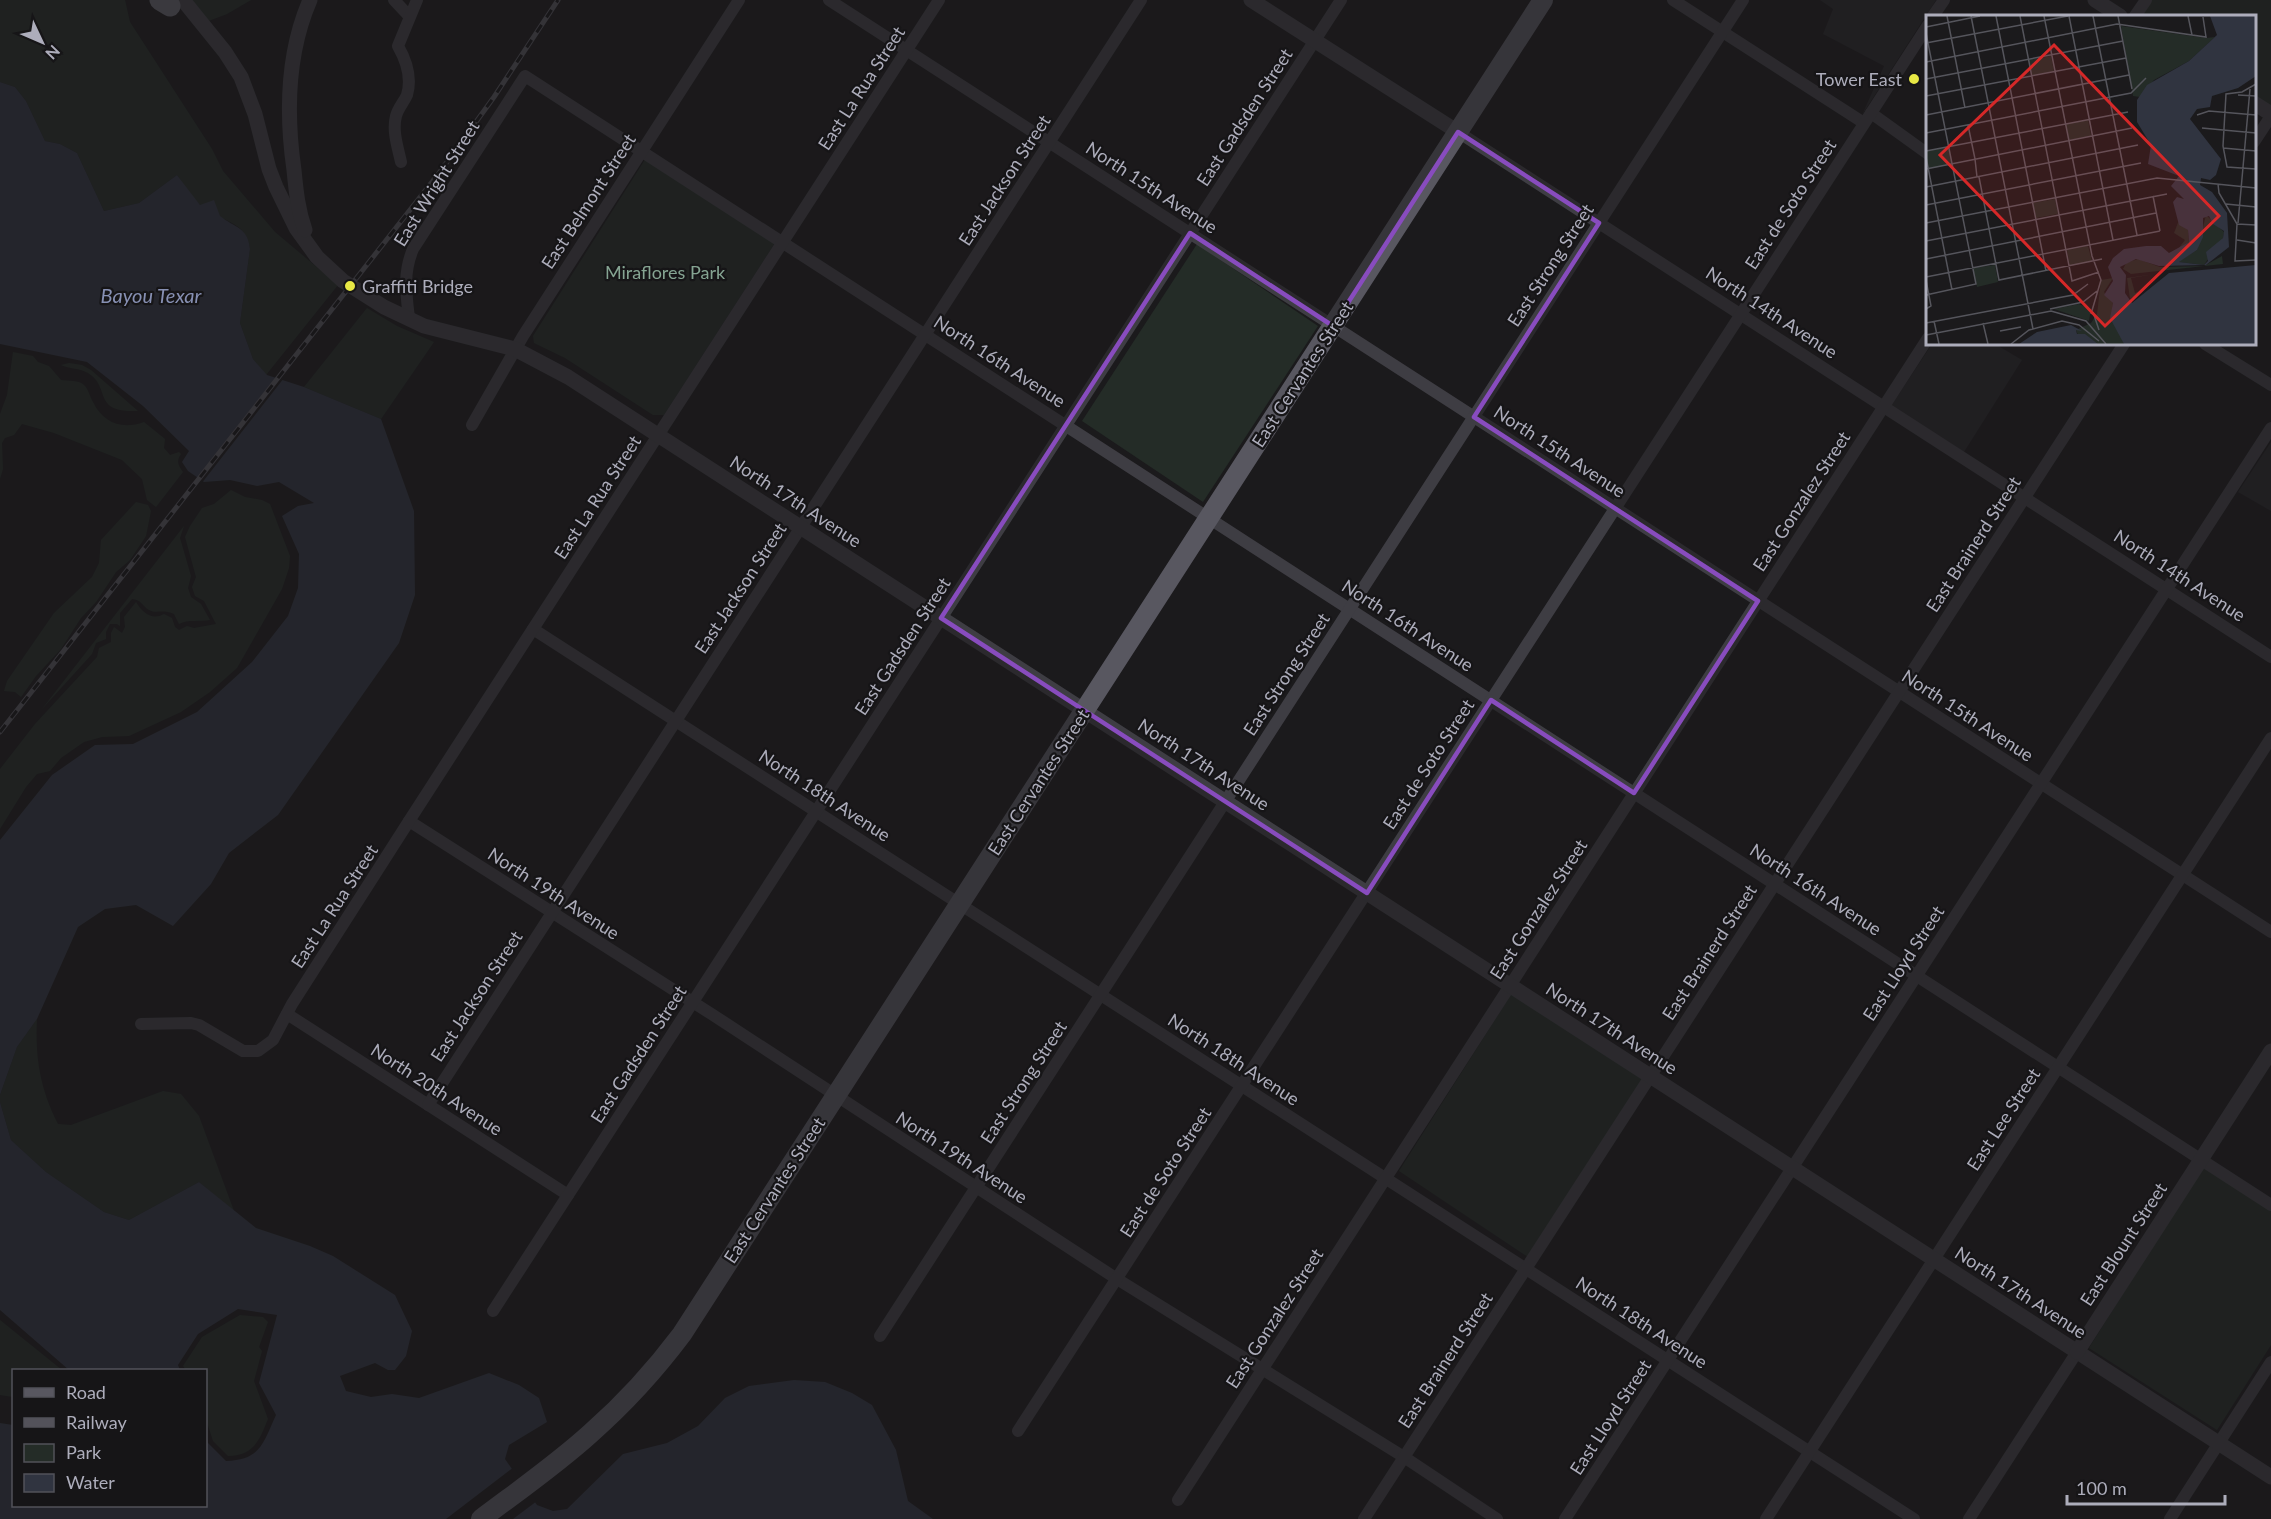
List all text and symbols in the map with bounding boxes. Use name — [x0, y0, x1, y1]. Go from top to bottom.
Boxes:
north arrow — [12, 12, 72, 72]
inset map — [1926, 15, 2256, 345]
street label: East La Rua Street — [813, 22, 909, 154]
text: N — [42, 42, 64, 64]
street label: East Gadsden Street — [1191, 44, 1297, 190]
place label: Tower East — [1816, 68, 1903, 90]
marker: Tower East — [1907, 72, 1921, 86]
street label: East Jackson Street — [954, 110, 1055, 250]
street label: East Wright Street — [388, 116, 484, 250]
street label: East Belmont Street — [536, 129, 640, 273]
street label: East de Soto Street — [1740, 134, 1841, 273]
street label: North 15th Avenue — [1082, 136, 1222, 238]
street label: East Strong Street — [1502, 199, 1598, 330]
park label: Miraflores Park — [605, 261, 726, 283]
street label: North 14th Avenue — [1702, 261, 1842, 363]
place label: Graffiti Bridge — [362, 275, 473, 297]
marker: Graffiti Bridge — [343, 279, 357, 293]
water label: Bayou Texar — [101, 283, 203, 307]
street label: East Cervantes Street — [1247, 296, 1358, 451]
street label: North 16th Avenue — [930, 310, 1070, 412]
street label: North 15th Avenue — [1490, 400, 1630, 502]
street label: East Gonzalez Street — [1748, 426, 1855, 575]
street label: East La Rua Street — [549, 431, 645, 563]
street label: North 17th Avenue — [726, 450, 866, 552]
street label: East Brainerd Street — [1921, 472, 2025, 616]
street label: East Jackson Street — [690, 518, 791, 658]
street label: North 14th Avenue — [2110, 524, 2250, 626]
street label: East Gadsden Street — [849, 573, 955, 719]
street label: North 16th Avenue — [1338, 574, 1478, 676]
street label: East Strong Street — [1238, 608, 1334, 739]
street label: North 15th Avenue — [1898, 664, 2038, 766]
street label: East de Soto Street — [1378, 694, 1479, 833]
street label: East Cervantes Street — [983, 704, 1094, 859]
street label: North 17th Avenue — [1134, 713, 1274, 815]
street label: North 18th Avenue — [755, 744, 895, 846]
street label: East Gonzalez Street — [1485, 834, 1592, 983]
street label: North 16th Avenue — [1746, 838, 1886, 940]
street label: East La Rua Street — [286, 840, 382, 972]
street label: North 19th Avenue — [484, 842, 624, 944]
street label: East Brainerd Street — [1657, 880, 1761, 1024]
street label: East Lloyd Street — [1858, 901, 1949, 1025]
street label: East Jackson Street — [426, 926, 527, 1066]
street label: North 17th Avenue — [1542, 977, 1682, 1079]
street label: East Gadsden Street — [585, 981, 691, 1127]
street label: North 18th Avenue — [1164, 1008, 1304, 1110]
street label: East Strong Street — [975, 1016, 1071, 1147]
street label: North 20th Avenue — [367, 1038, 507, 1140]
street label: East Lee Street — [1962, 1063, 2045, 1174]
street label: East de Soto Street — [1115, 1102, 1216, 1241]
street label: North 19th Avenue — [892, 1106, 1032, 1208]
street label: East Cervantes Street — [719, 1112, 830, 1267]
street label: East Blount Street — [2075, 1178, 2171, 1310]
street label: North 17th Avenue — [1951, 1241, 2091, 1343]
street label: East Gonzalez Street — [1221, 1243, 1328, 1392]
street label: North 18th Avenue — [1572, 1271, 1712, 1373]
street label: East Brainerd Street — [1393, 1288, 1497, 1432]
street label: East Lloyd Street — [1565, 1355, 1656, 1479]
legend — [12, 1369, 207, 1507]
text: Road — [66, 1381, 106, 1403]
text: Railway — [66, 1411, 127, 1433]
text: Park — [66, 1441, 102, 1463]
scale bar — [2067, 1468, 2224, 1506]
text: Water — [66, 1471, 115, 1493]
text: 100 m — [2076, 1477, 2127, 1499]

